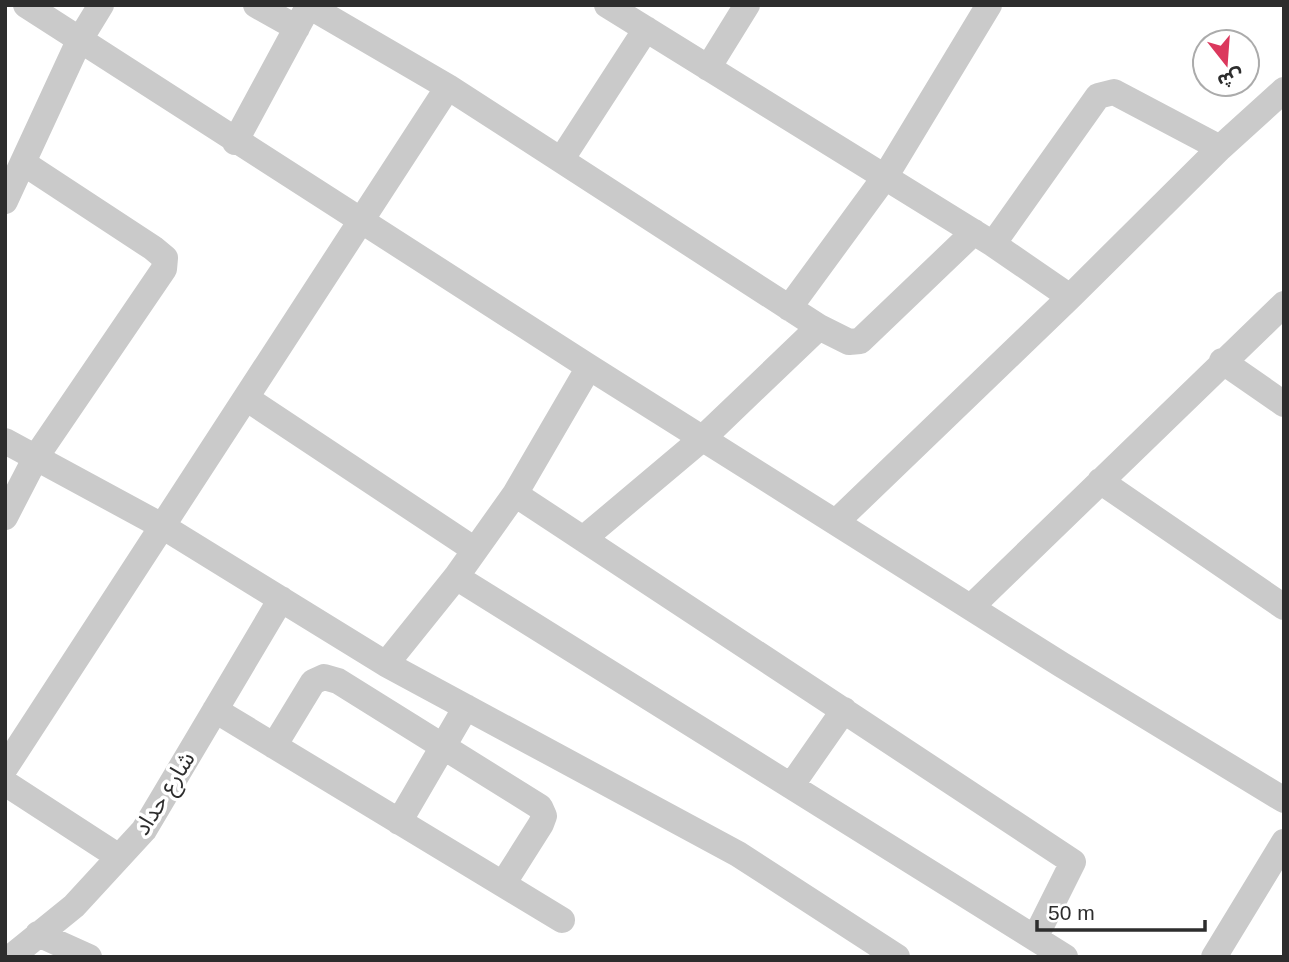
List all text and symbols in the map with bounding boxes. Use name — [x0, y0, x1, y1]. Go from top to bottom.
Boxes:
north arrow — [1191, 28, 1261, 98]
text: ش — [1215, 65, 1246, 93]
street label: شارع حداد — [128, 746, 203, 842]
scale bar — [1037, 888, 1205, 932]
text: 50 m — [1048, 901, 1095, 924]

